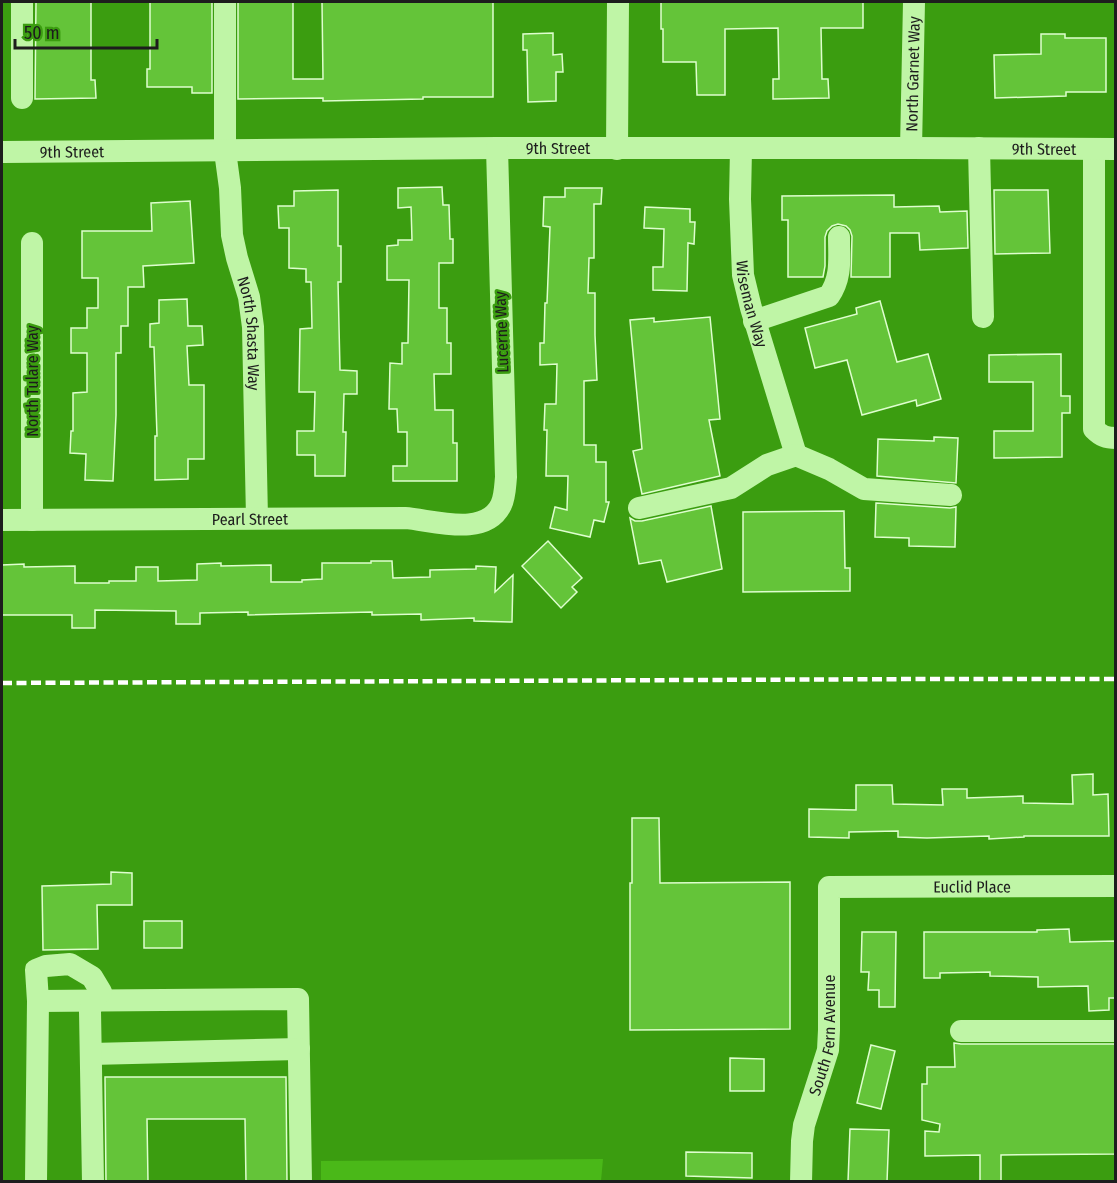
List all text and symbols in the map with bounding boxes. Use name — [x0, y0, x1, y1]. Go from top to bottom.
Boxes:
scale bar — [15, 12, 158, 50]
street label: North Garnet Way — [902, 15, 924, 132]
text: 50 m — [24, 22, 60, 44]
street label: 9th Street — [526, 139, 591, 158]
street label: 9th Street — [1012, 139, 1077, 159]
street label: 9th Street — [40, 142, 105, 162]
street label: Wiseman Way — [732, 260, 772, 351]
street label: North Shasta Way — [233, 274, 263, 392]
street label: Lucerne Way — [491, 290, 512, 373]
street label: North Tulare Way — [23, 324, 42, 437]
street label: Pearl Street — [212, 510, 289, 529]
street label: Euclid Place — [933, 877, 1011, 897]
street label: South Fern Avenue — [805, 975, 839, 1098]

